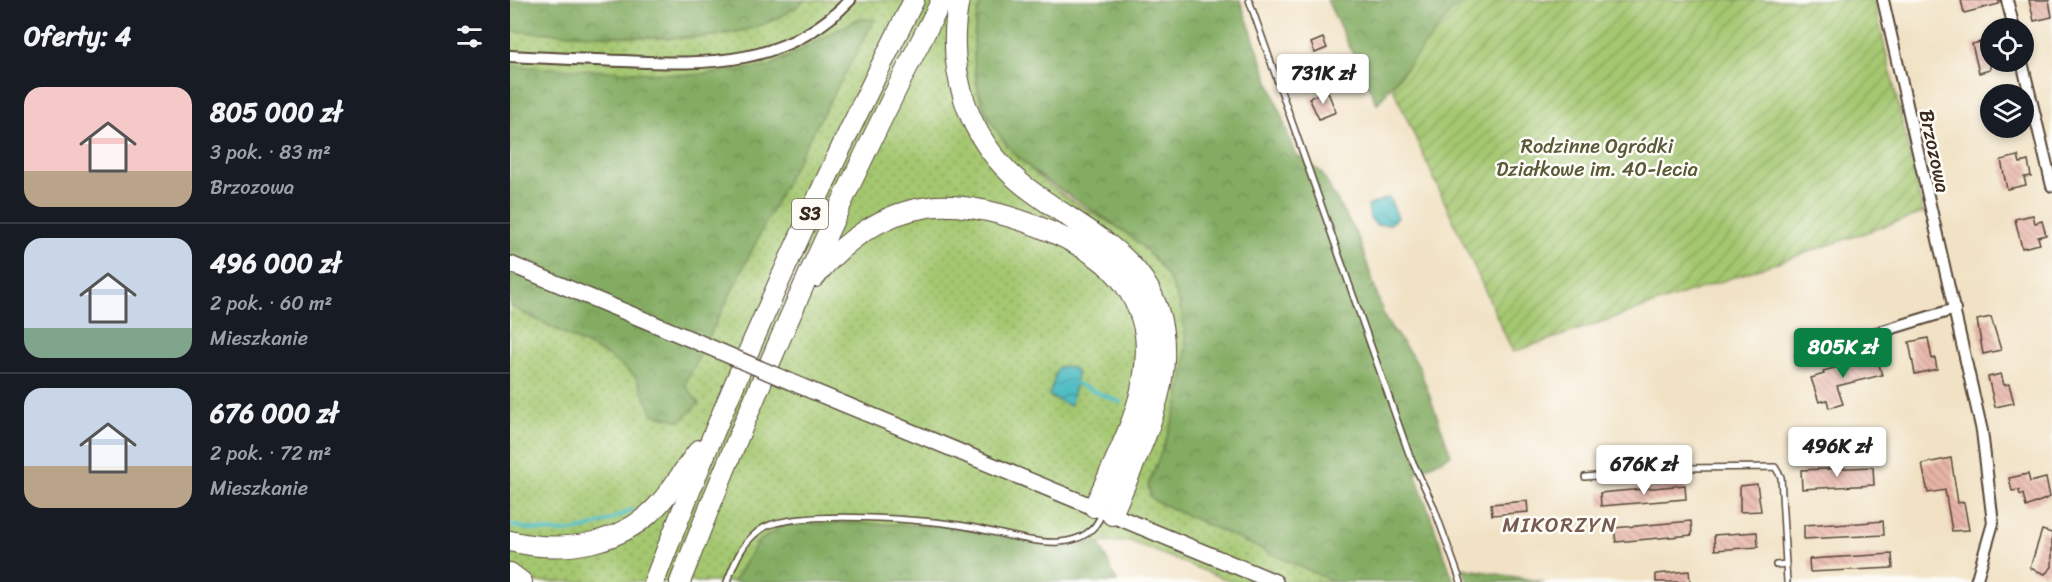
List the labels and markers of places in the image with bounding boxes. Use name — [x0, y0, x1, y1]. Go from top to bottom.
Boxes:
pin: 731K zł — [1268, 54, 1378, 105]
pin: 805K zł — [1788, 328, 1898, 379]
pin: 496K zł — [1782, 427, 1892, 478]
pin: 676K zł — [1589, 445, 1699, 496]

